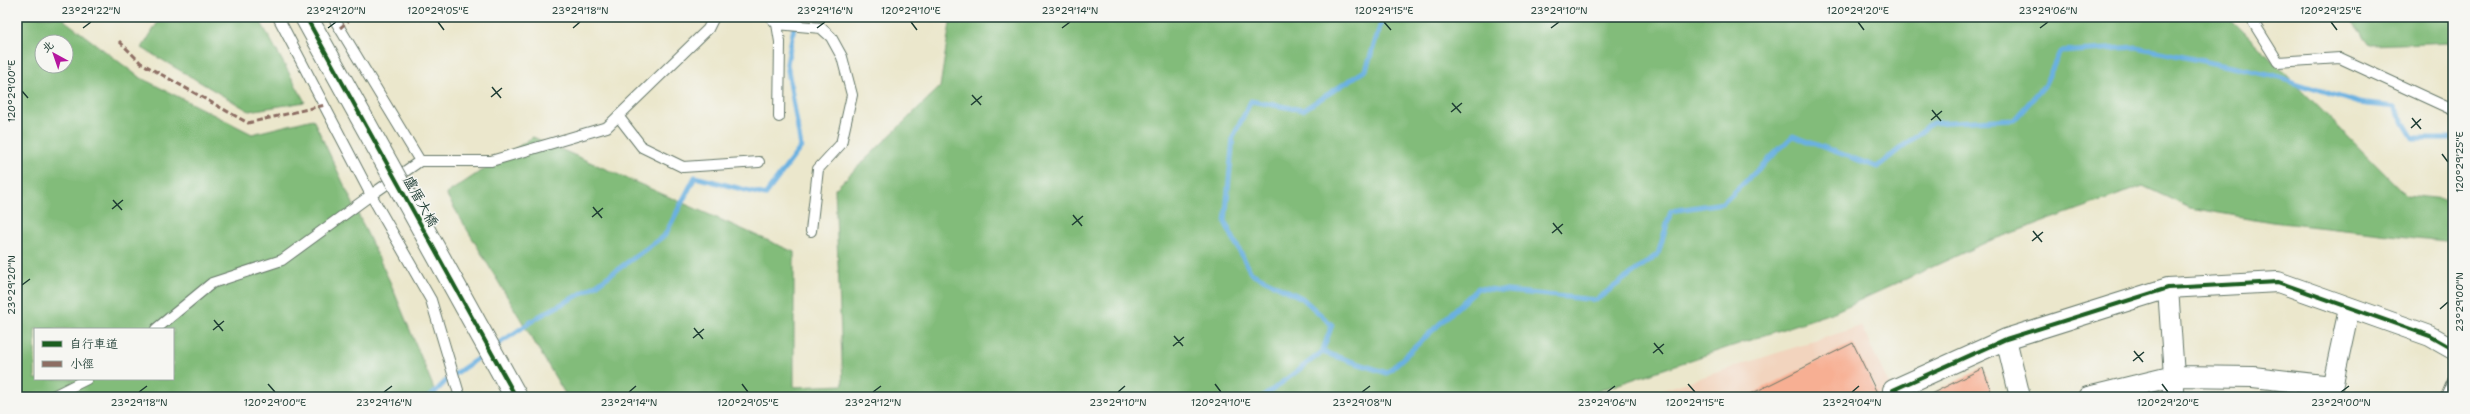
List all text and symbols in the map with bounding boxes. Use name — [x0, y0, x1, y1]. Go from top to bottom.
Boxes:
text: 23°29'22"N — [61, 4, 121, 17]
text: 23°29'20"N — [306, 4, 366, 17]
text: 120°29'05"E — [407, 4, 469, 17]
text: 23°29'18"N — [551, 4, 609, 17]
text: 23°29'16"N — [797, 4, 853, 17]
text: 120°29'10"E — [881, 4, 941, 17]
text: 23°29'14"N — [1042, 4, 1098, 17]
text: 120°29'15"E — [1355, 4, 1413, 17]
text: 23°29'10"N — [1530, 4, 1588, 17]
text: 120°29'20"E — [1827, 4, 1889, 17]
text: 23°29'06"N — [2018, 4, 2078, 17]
text: 120°29'25"E — [2300, 4, 2362, 17]
north arrow — [34, 34, 74, 74]
text: 北 — [39, 37, 57, 56]
text: 120°29'00"E — [5, 60, 18, 122]
text: 120°29'25"E — [2453, 131, 2466, 193]
street label: 盧厝大橋 — [400, 172, 442, 230]
text: 23°29'20"N — [5, 255, 18, 315]
text: 23°29'00"N — [2453, 272, 2466, 332]
legend — [34, 328, 174, 380]
text: 自行車道 — [70, 336, 118, 352]
text: 小徑 — [70, 356, 94, 372]
text: 23°29'18"N — [110, 396, 168, 409]
text: 120°29'00"E — [244, 396, 306, 409]
text: 23°29'16"N — [356, 396, 412, 409]
text: 23°29'14"N — [601, 396, 657, 409]
text: 120°29'05"E — [717, 396, 779, 409]
text: 23°29'12"N — [845, 396, 901, 409]
text: 23°29'10"N — [1089, 396, 1147, 409]
text: 120°29'10"E — [1191, 396, 1251, 409]
text: 23°29'08"N — [1332, 396, 1392, 409]
text: 23°29'06"N — [1577, 396, 1637, 409]
text: 120°29'15"E — [1666, 396, 1724, 409]
text: 23°29'04"N — [1822, 396, 1882, 409]
text: 120°29'20"E — [2137, 396, 2199, 409]
text: 23°29'00"N — [2311, 396, 2371, 409]

